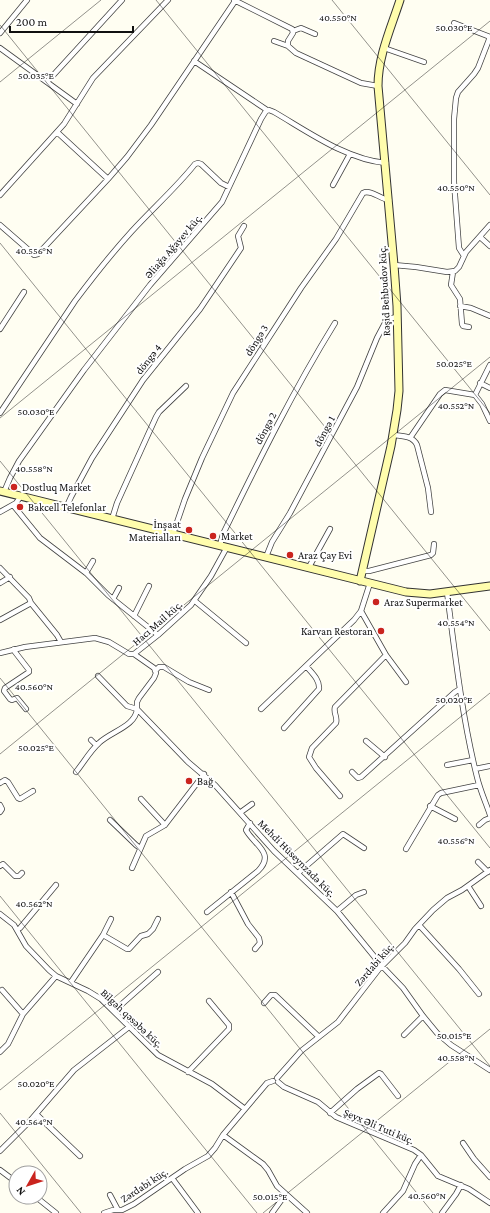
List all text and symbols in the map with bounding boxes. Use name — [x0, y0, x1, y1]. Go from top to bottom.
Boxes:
scale bar — [10, 8, 133, 34]
text: 40.550°N — [319, 12, 357, 23]
text: 200 m — [16, 15, 48, 29]
text: 50.030°E — [435, 22, 473, 33]
text: 50.035°E — [18, 70, 55, 81]
text: 40.550°N — [437, 182, 475, 193]
street label: Əliağa Ağayev küç. — [142, 211, 205, 281]
text: 40.556°N — [16, 245, 53, 256]
street label: Rəşid Behbudov küç. — [376, 245, 393, 337]
street label: döngə 3 — [242, 322, 271, 358]
street label: döngə 4 — [132, 341, 165, 377]
text: 50.025°E — [436, 358, 473, 369]
text: 40.552°N — [438, 400, 475, 411]
text: 50.030°E — [17, 406, 55, 417]
street label: döngə 2 — [252, 410, 279, 447]
street label: döngə 1 — [311, 413, 338, 449]
text: 40.558°N — [15, 463, 53, 474]
place label: Dostluq Market — [22, 481, 91, 494]
marker: Dostluq Market — [9, 482, 19, 492]
place label: Bakcell Telefonlar — [28, 501, 106, 513]
marker: Bakcell Telefonlar — [15, 502, 25, 512]
place label: İnşaat Materialları — [129, 518, 181, 543]
marker: İnşaat Materialları — [184, 525, 194, 535]
place label: Market — [221, 530, 253, 542]
marker: Market — [208, 531, 218, 541]
place label: Araz Çay Evi — [298, 549, 352, 562]
marker: Araz Çay Evi — [285, 550, 295, 560]
place label: Araz Supermarket — [384, 596, 463, 609]
marker: Araz Supermarket — [371, 597, 381, 607]
street label: Hacı Mail küç. — [130, 598, 185, 649]
text: 40.554°N — [437, 617, 475, 628]
place label: Karvan Restoran — [301, 625, 373, 637]
marker: Karvan Restoran — [376, 626, 386, 636]
text: 40.560°N — [15, 681, 54, 692]
text: 50.020°E — [435, 694, 473, 705]
text: 50.025°E — [18, 742, 55, 753]
place label: Bağ — [197, 775, 214, 788]
marker: Bağ — [184, 776, 194, 786]
street label: Mehdi Hüseynzadə küç. — [255, 817, 338, 900]
text: 40.556°N — [438, 835, 475, 846]
text: 40.562°N — [15, 898, 53, 909]
street label: Zərdabi küç. — [352, 940, 397, 989]
street label: Bilgəh qəsəbə küç. — [98, 986, 165, 1051]
text: 50.015°E — [437, 1030, 472, 1041]
text: 40.558°N — [437, 1052, 475, 1063]
text: 50.020°E — [17, 1078, 55, 1089]
street label: Şeyx Əli Tuti küç. — [342, 1106, 416, 1147]
text: 40.564°N — [15, 1116, 53, 1127]
north arrow — [8, 1165, 48, 1205]
street label: Zərdabi küç. — [118, 1165, 170, 1206]
text: N — [13, 1184, 27, 1198]
text: 40.560°N — [408, 1190, 447, 1201]
text: 50.015°E — [253, 1191, 288, 1202]

